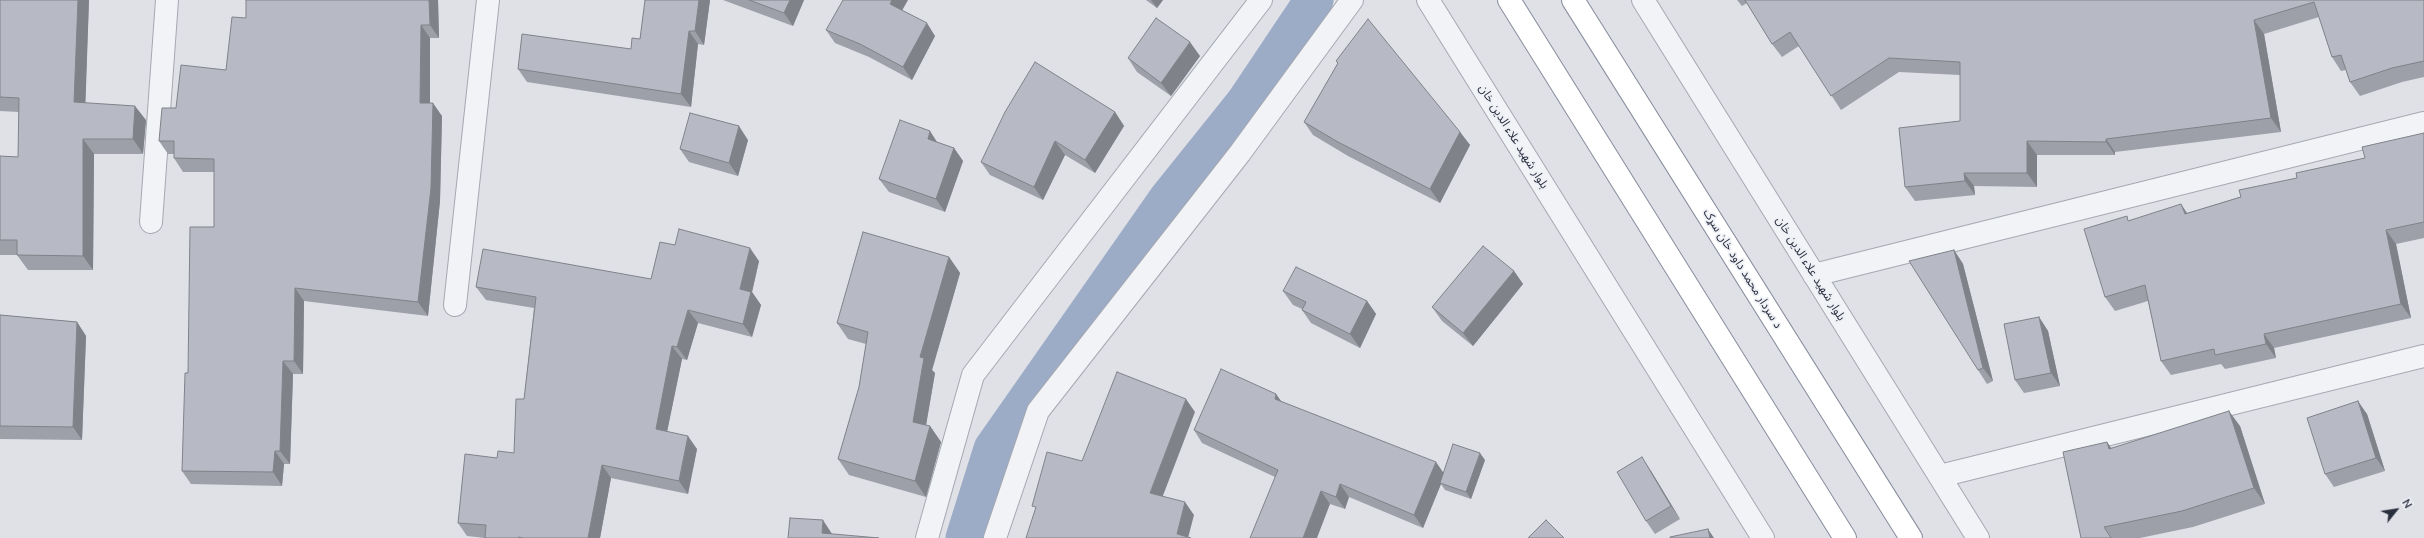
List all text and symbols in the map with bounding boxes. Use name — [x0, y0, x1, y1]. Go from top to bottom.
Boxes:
street label: بلوار شهید علاء الدین خان — [1475, 82, 1551, 192]
street label: د سردار محمد داود خان سړک — [1699, 207, 1785, 331]
street label: بلوار شهید علاء الدین خان — [1772, 214, 1848, 324]
north arrow — [2376, 490, 2416, 530]
text: N — [2398, 496, 2415, 511]

